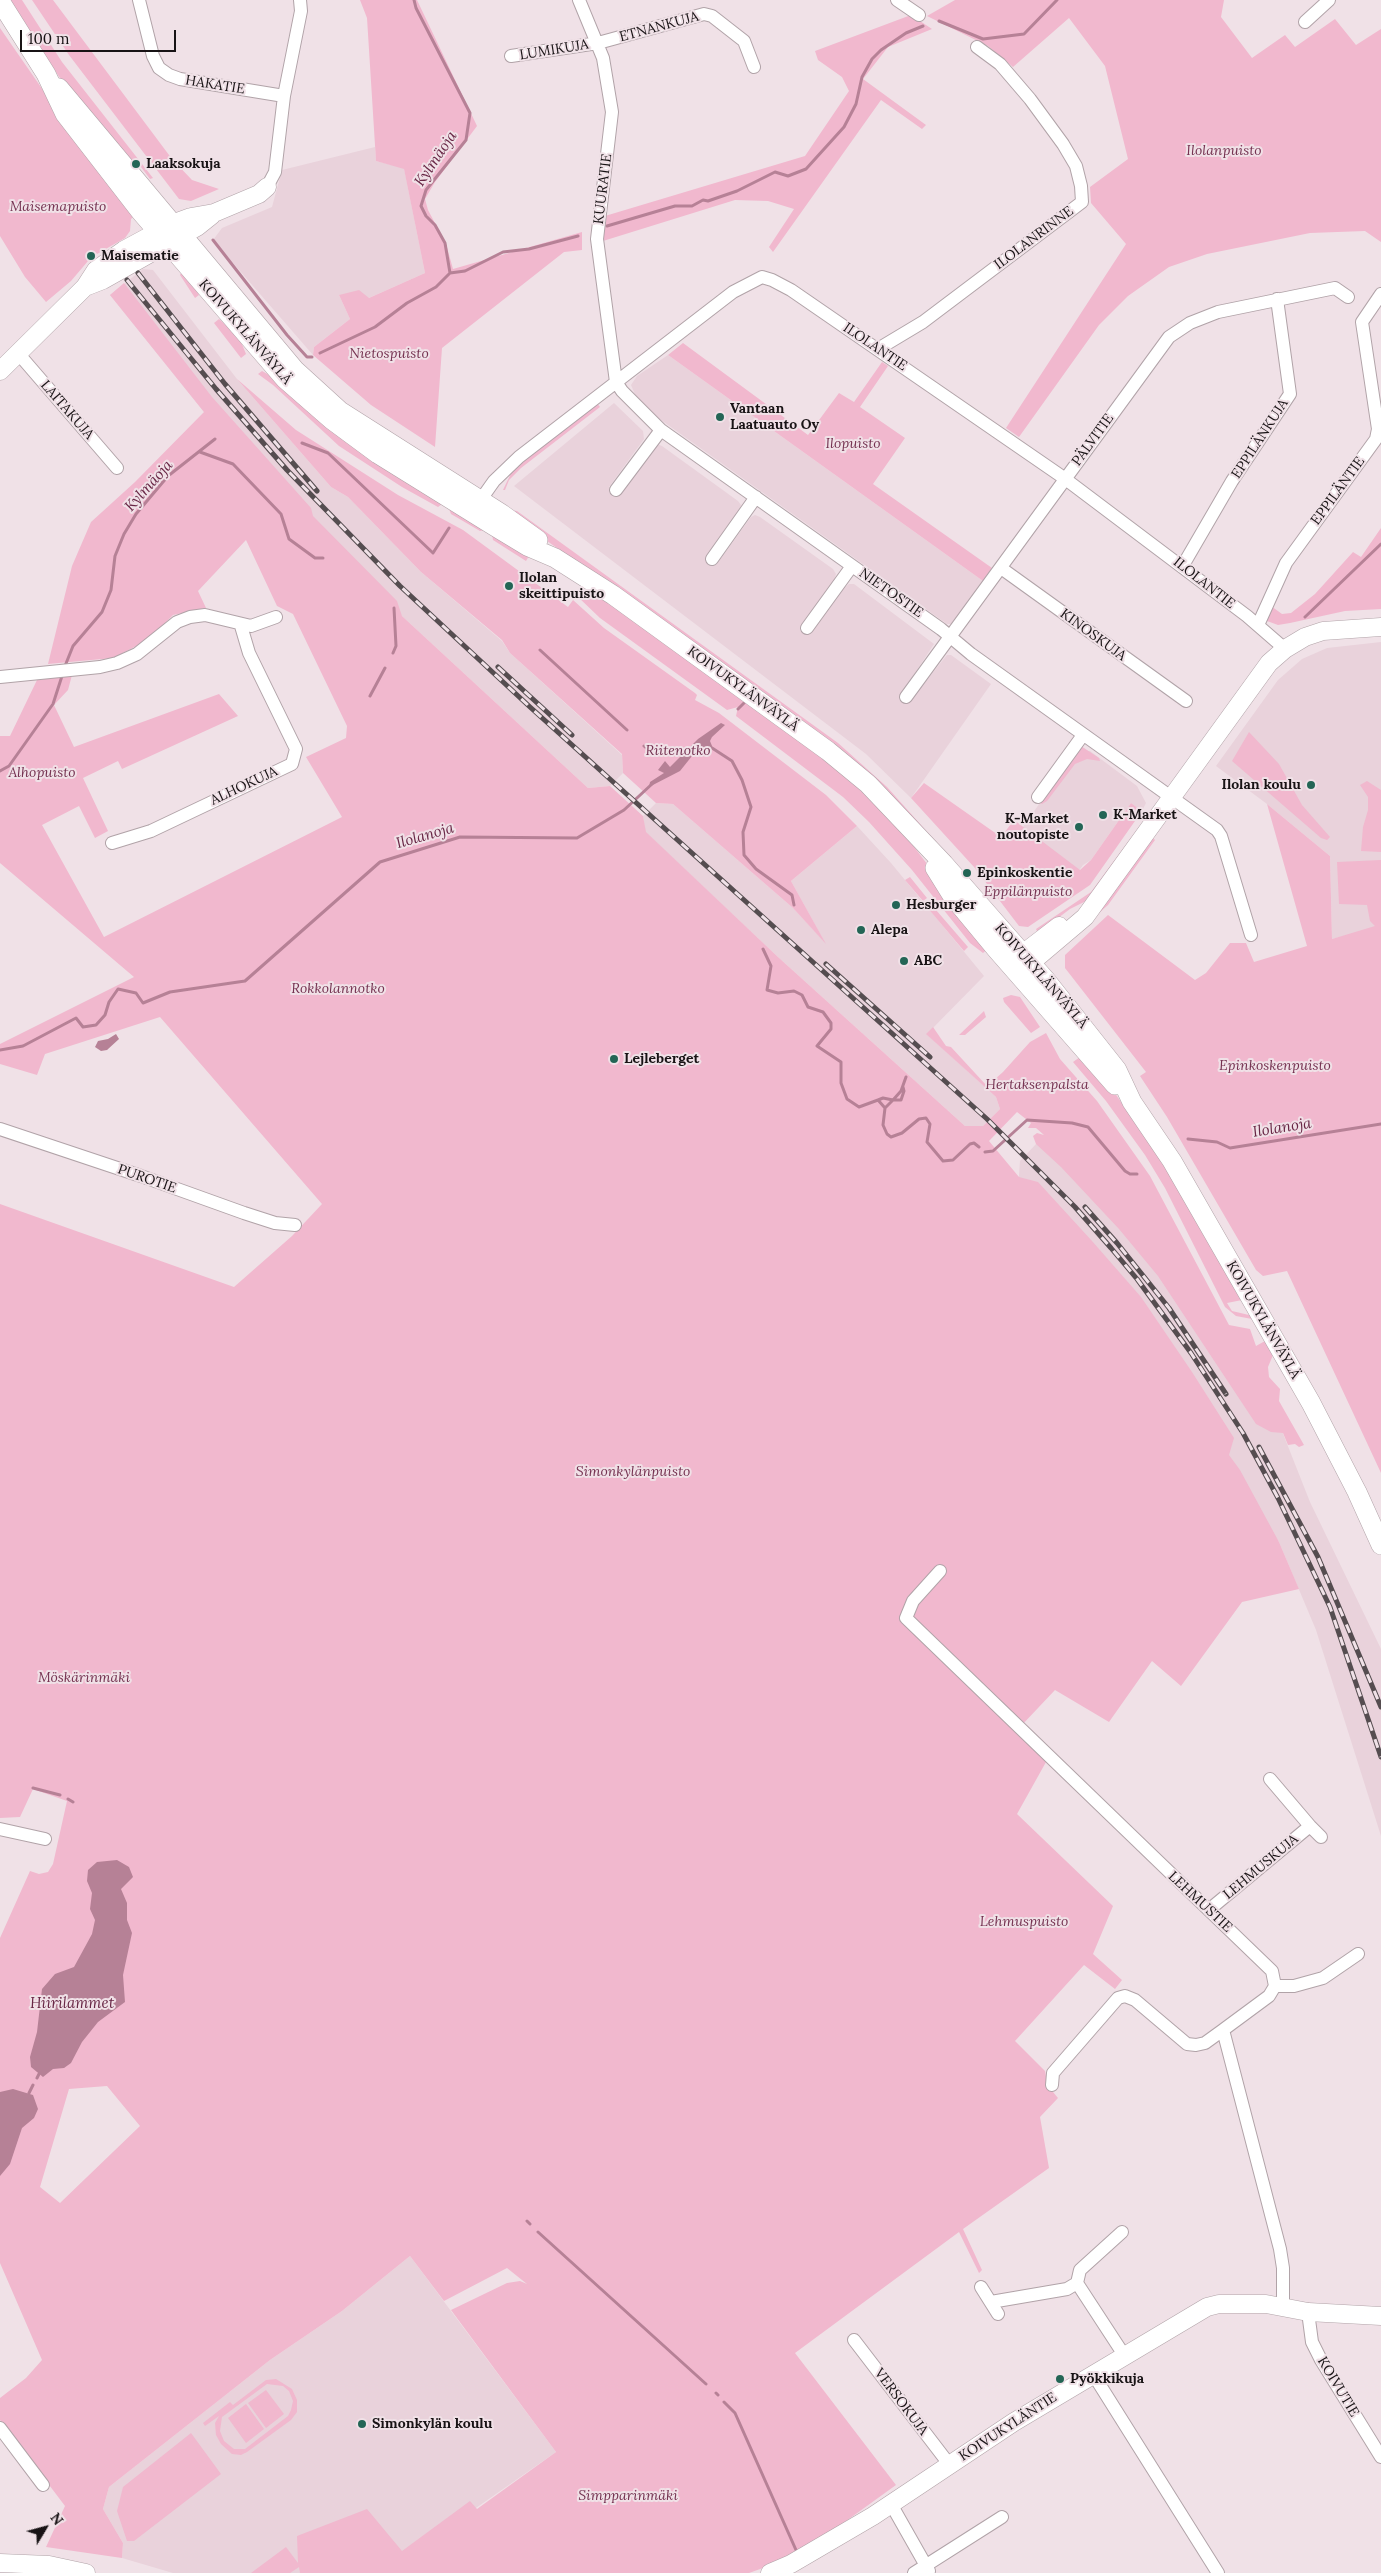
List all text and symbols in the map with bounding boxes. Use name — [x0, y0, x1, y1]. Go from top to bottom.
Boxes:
street label: ETNANKUJA — [617, 8, 701, 46]
scale bar — [22, 20, 179, 52]
text: 100 m — [28, 29, 69, 48]
street label: LUMIKUJA — [518, 36, 590, 64]
street label: HAKATIE — [184, 72, 246, 98]
water label: Kylmäoja — [411, 128, 461, 190]
park label: Ilolanpuisto — [1186, 143, 1262, 159]
street label: KUURATIE — [590, 153, 616, 225]
place label: Laaksokuja — [146, 156, 221, 172]
marker: Laaksokuja — [130, 158, 142, 170]
park label: Maisemapuisto — [10, 199, 106, 215]
street label: ILOLANRINNE — [991, 203, 1077, 273]
place label: Maisematie — [101, 248, 179, 264]
marker: Maisematie — [85, 250, 97, 262]
street label: KOIVUKYLÄNVÄYLÄ — [195, 276, 295, 388]
street label: ILOLANTIE — [840, 319, 910, 375]
park label: Nietospuisto — [349, 346, 429, 362]
street label: LAITAKUJA — [37, 377, 97, 443]
street label: EPPILÄNKUJA — [1228, 396, 1292, 482]
place label: Vantaan Laatuauto Oy — [730, 401, 819, 434]
marker: Vantaan Laatuauto Oy — [714, 411, 726, 423]
street label: PÄLVITIE — [1069, 411, 1117, 469]
park label: Ilopuisto — [825, 436, 881, 452]
street label: EPPILÄNTIE — [1308, 454, 1368, 528]
water label: Kylmäoja — [121, 457, 177, 515]
street label: ILOLANTIE — [1170, 554, 1238, 612]
street label: NIETOSTIE — [856, 565, 926, 621]
place label: Ilolan skeittipuisto — [519, 570, 604, 602]
marker: Ilolan skeittipuisto — [503, 580, 515, 592]
street label: KINOSKUJA — [1057, 605, 1129, 665]
street label: KOIVUKYLÄNVÄYLÄ — [684, 643, 802, 735]
park label: Riitenotko — [645, 743, 711, 759]
street label: ALHOKUJA — [208, 763, 280, 809]
park label: Alhopuisto — [8, 765, 76, 781]
place label: Ilolan koulu — [1221, 777, 1301, 793]
marker: Ilolan koulu — [1305, 779, 1317, 791]
place label: K-Market — [1113, 807, 1177, 823]
marker: K-Market — [1097, 809, 1109, 821]
place label: K-Market noutopiste — [997, 811, 1069, 844]
water label: Ilolanoja — [394, 819, 456, 853]
marker: K-Market noutopiste — [1073, 821, 1085, 833]
place label: Epinkoskentie — [977, 865, 1072, 881]
marker: Epinkoskentie — [961, 867, 973, 879]
park label: Eppilänpuisto — [984, 884, 1072, 900]
place label: Hesburger — [906, 897, 977, 913]
marker: Hesburger — [890, 899, 902, 911]
street label: KOIVUKYLÄNVÄYLÄ — [991, 920, 1091, 1032]
place label: Alepa — [871, 922, 908, 938]
marker: Alepa — [855, 924, 867, 936]
place label: ABC — [914, 953, 942, 969]
marker: ABC — [898, 955, 910, 967]
park label: Rokkolannotko — [291, 981, 385, 997]
place label: Lejleberget — [624, 1051, 699, 1067]
marker: Lejleberget — [608, 1053, 620, 1065]
park label: Epinkoskenpuisto — [1219, 1058, 1331, 1074]
park label: Hertaksenpalsta — [985, 1077, 1089, 1093]
water label: Ilolanoja — [1251, 1114, 1313, 1142]
street label: PUROTIE — [115, 1161, 179, 1197]
street label: KOIVUKYLÄNVÄYLÄ — [1222, 1258, 1304, 1382]
park label: Simonkylänpuisto — [576, 1464, 690, 1480]
park label: Möskärinmäki — [38, 1670, 130, 1686]
street label: LEHMUSKUJA — [1220, 1831, 1302, 1903]
street label: LEHMUSTIE — [1165, 1868, 1235, 1936]
park label: Lehmuspuisto — [980, 1914, 1068, 1930]
water label: Hiirilammet — [30, 1995, 114, 2013]
street label: KOIVUTIE — [1314, 2354, 1362, 2420]
street label: VERSOKUJA — [870, 2365, 932, 2439]
place label: Pyökkikuja — [1070, 2371, 1144, 2387]
marker: Pyökkikuja — [1054, 2373, 1066, 2385]
street label: KOIVUKYLÄNTIE — [956, 2389, 1060, 2465]
place label: Simonkylän koulu — [372, 2416, 492, 2432]
marker: Simonkylän koulu — [356, 2418, 368, 2430]
park label: Simpparinmäki — [578, 2488, 678, 2504]
north arrow — [20, 2503, 70, 2553]
text: N — [47, 2509, 67, 2529]

